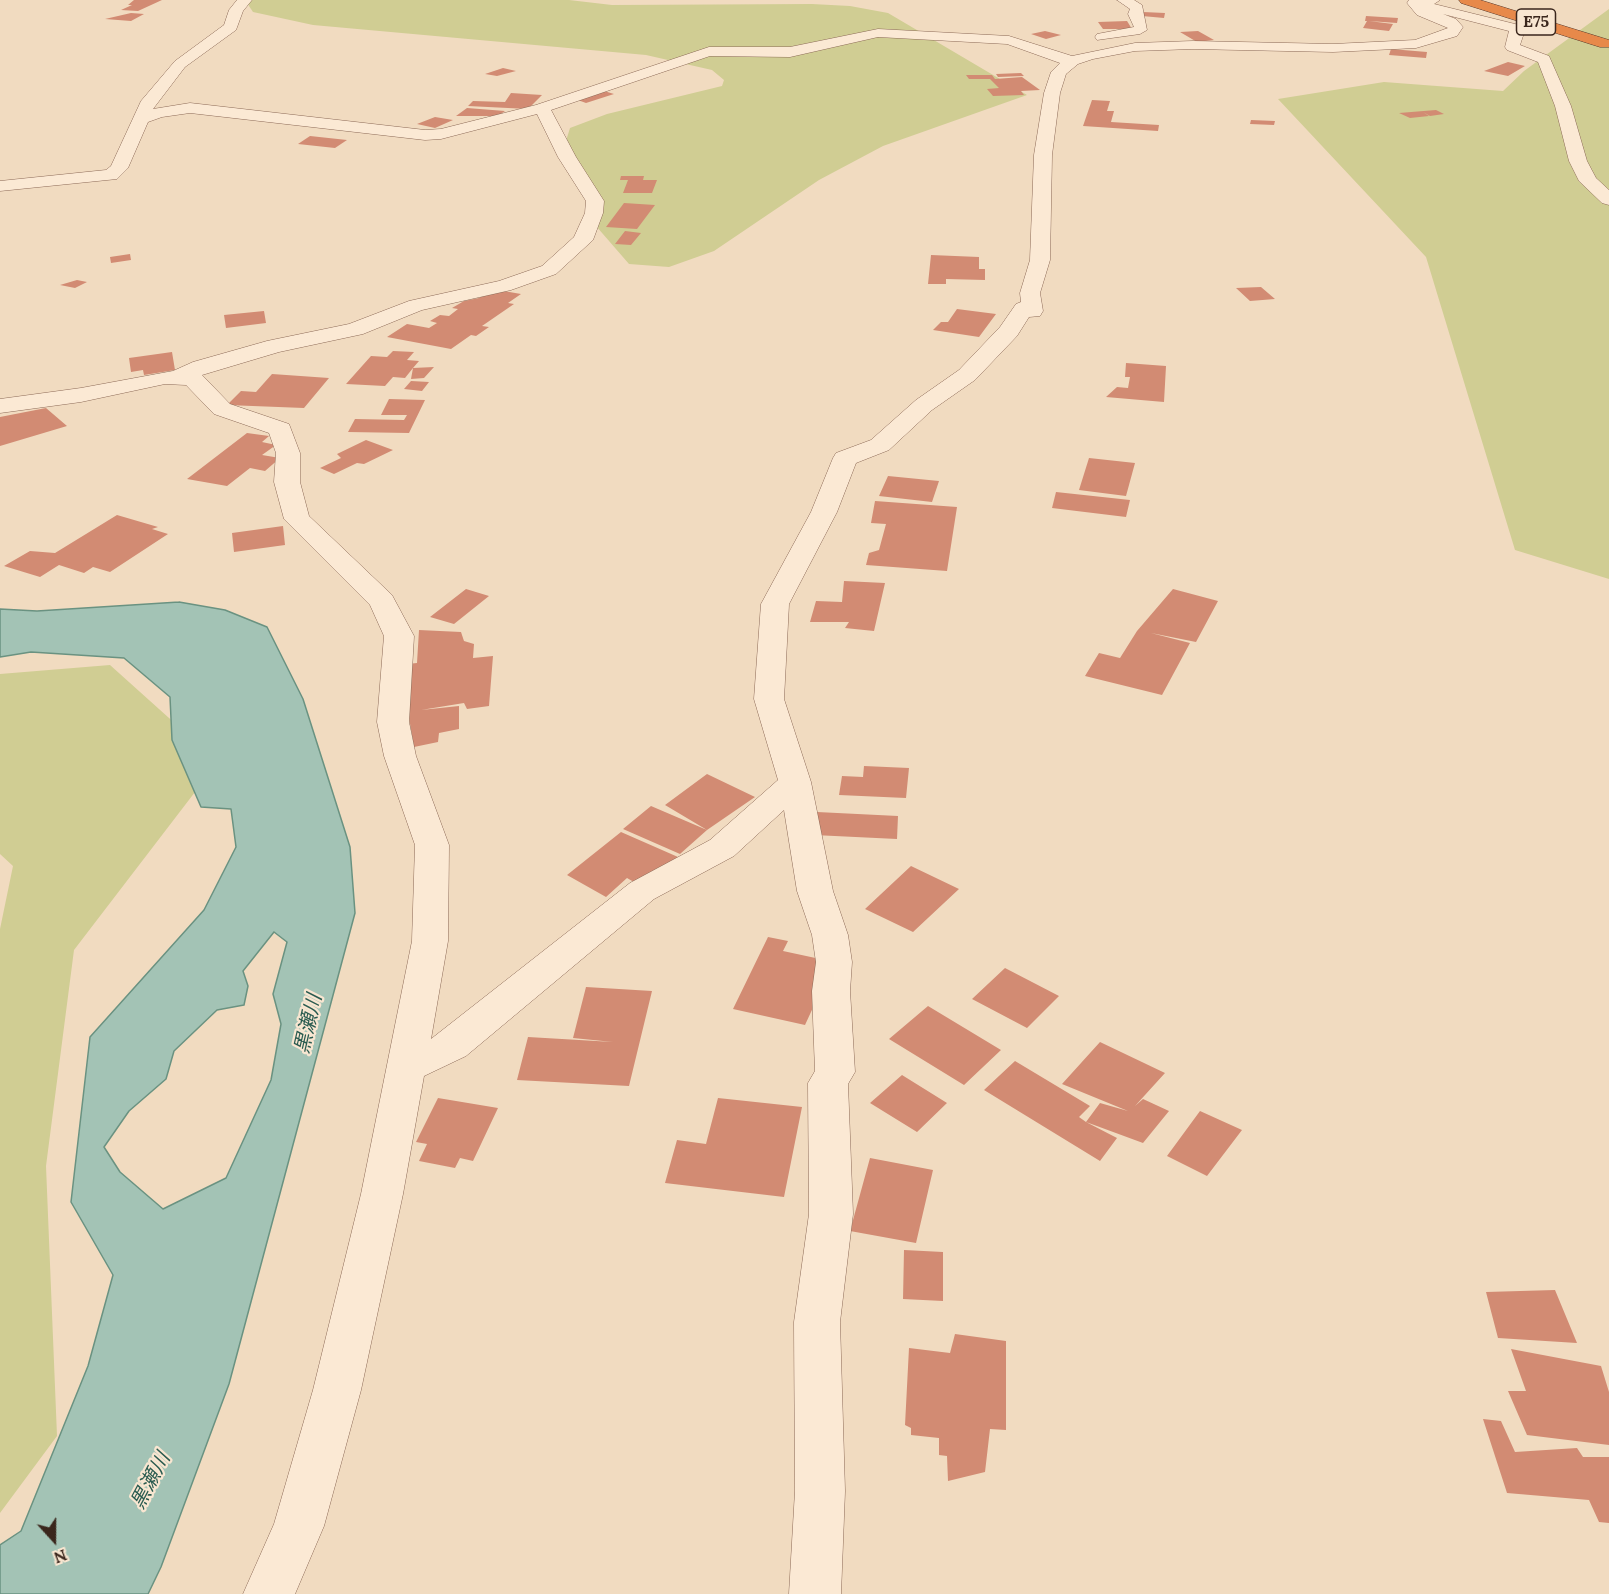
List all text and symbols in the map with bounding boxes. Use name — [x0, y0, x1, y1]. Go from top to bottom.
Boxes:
road number: E75 — [1516, 9, 1556, 35]
water label: 黒瀬川 — [291, 992, 327, 1056]
water label: 黒瀬川 — [126, 1449, 176, 1513]
north arrow — [24, 1510, 84, 1570]
text: N — [51, 1545, 70, 1568]

